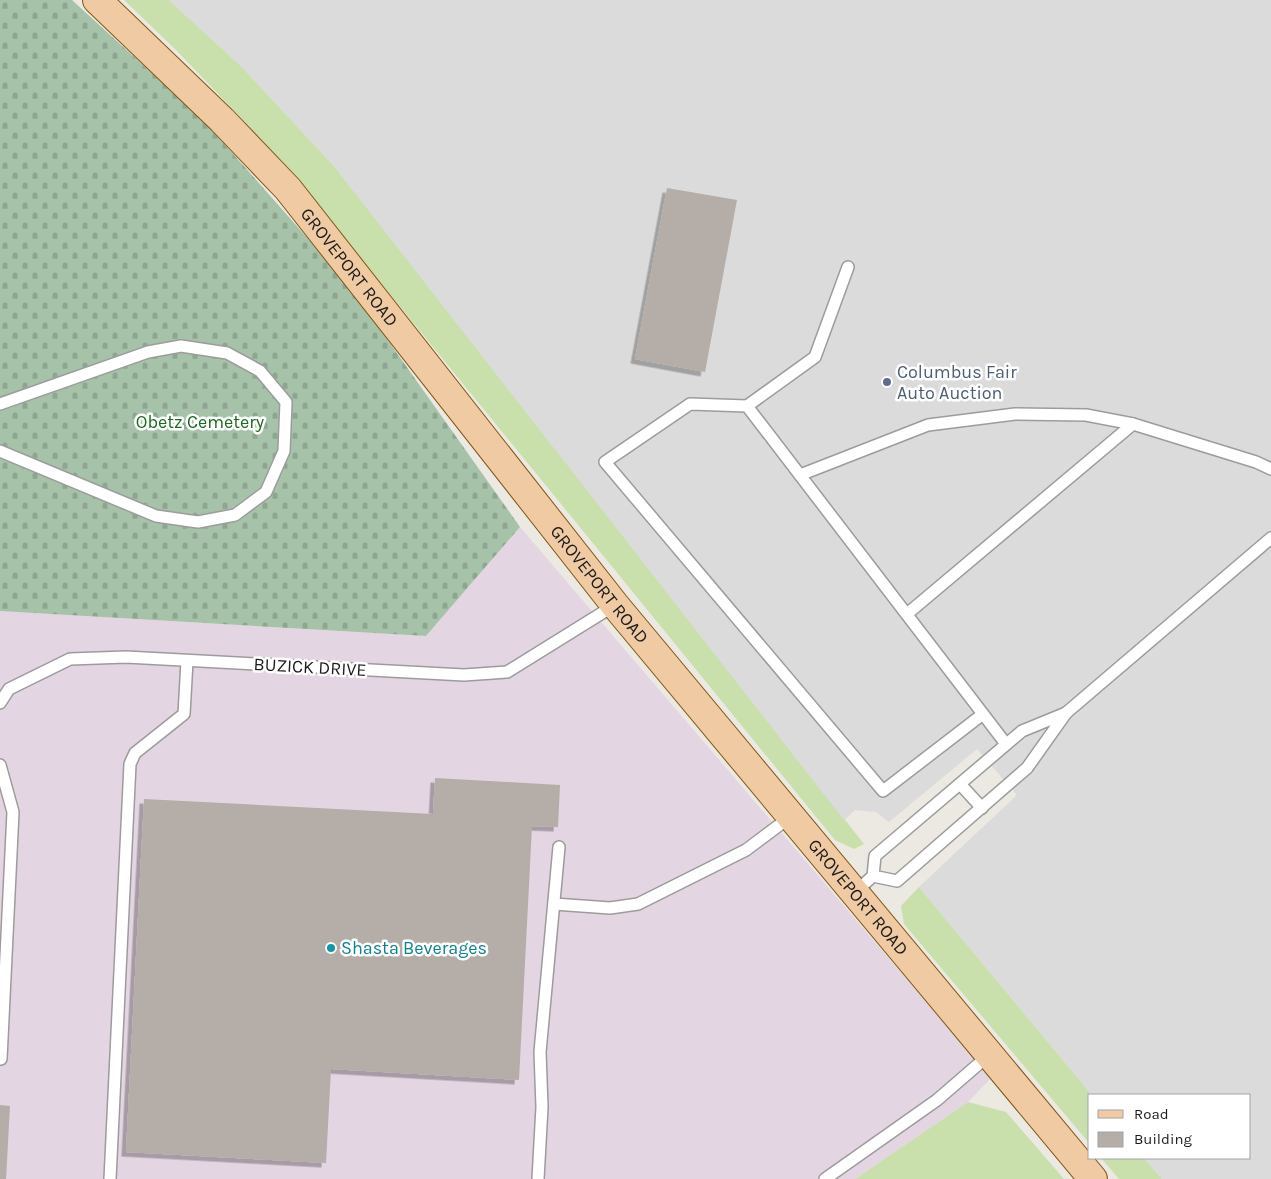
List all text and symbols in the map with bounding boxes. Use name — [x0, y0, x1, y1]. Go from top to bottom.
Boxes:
street label: GROVEPORT ROAD — [296, 203, 403, 331]
place label: Columbus Fair Auto Auction — [897, 361, 1017, 404]
marker: Columbus Fair Auto Auction — [881, 376, 893, 388]
park label: Obetz Cemetery — [136, 411, 265, 433]
street label: GROVEPORT ROAD — [545, 521, 653, 648]
street label: BUZICK DRIVE — [253, 653, 367, 681]
street label: GROVEPORT ROAD — [803, 834, 913, 960]
place label: Shasta Beverages — [341, 937, 487, 959]
marker: Shasta Beverages — [325, 942, 337, 954]
legend — [1088, 1094, 1251, 1159]
text: Road — [1134, 1105, 1169, 1123]
text: Building — [1134, 1130, 1192, 1148]

